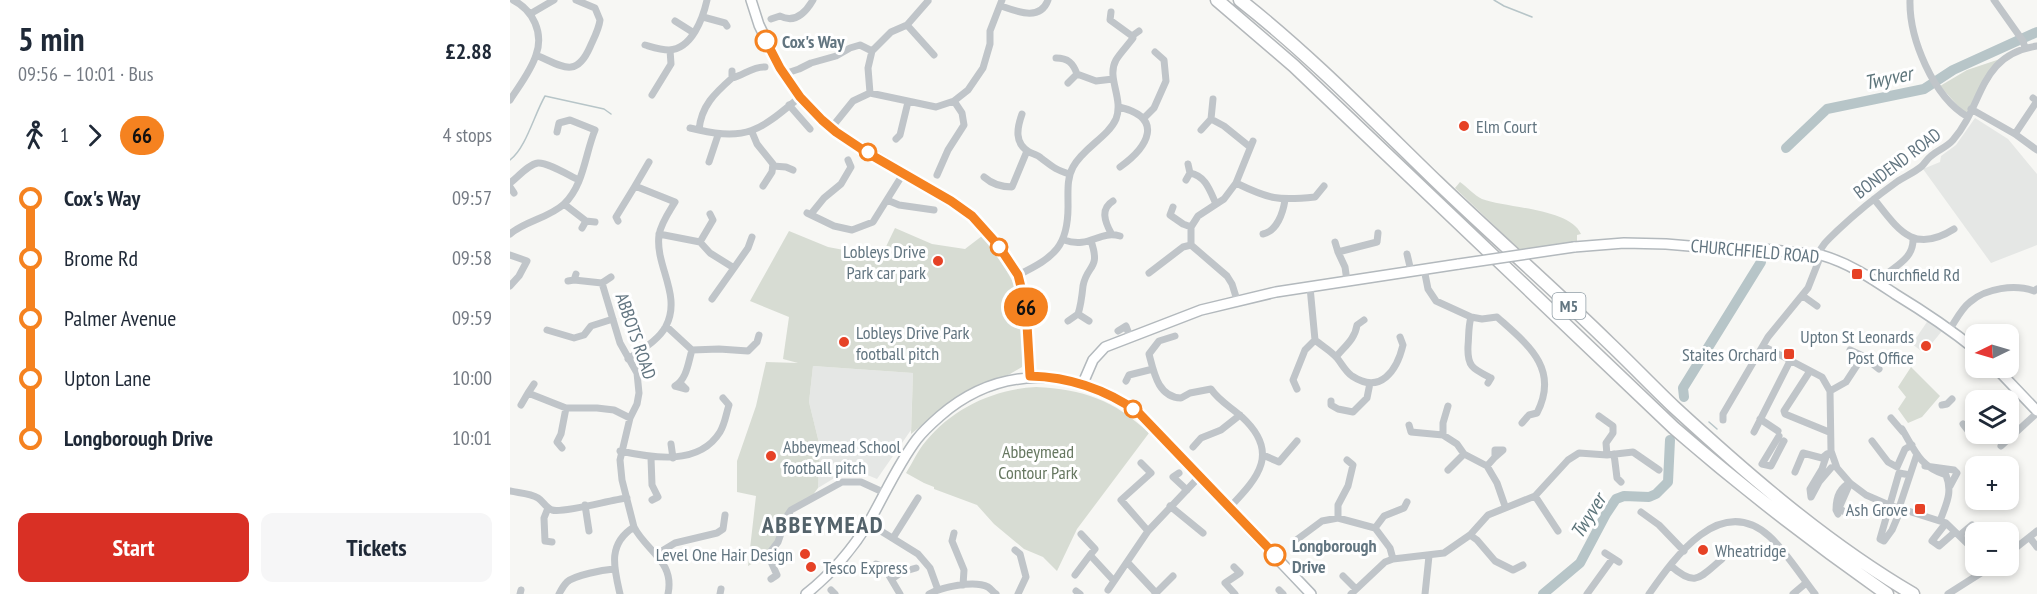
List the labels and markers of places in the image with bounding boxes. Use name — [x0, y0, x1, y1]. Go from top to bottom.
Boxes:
marker: Cox's Way — [755, 30, 777, 52]
place label: Cox's Way — [782, 30, 845, 53]
place label: Elm Court — [1476, 115, 1537, 138]
marker: Elm Court — [1457, 119, 1471, 133]
unlabelled marker — [859, 143, 877, 161]
unlabelled marker — [990, 238, 1008, 256]
place label: Lobleys Drive Park car park — [843, 240, 926, 284]
marker: Lobleys Drive Park car park — [931, 254, 945, 268]
place label: Churchfield Rd — [1869, 263, 1960, 286]
marker: Churchfield Rd — [1850, 267, 1864, 281]
place label: Lobleys Drive Park football pitch — [856, 321, 970, 365]
place label: Upton St Leonards Post Office — [1800, 325, 1914, 369]
marker: Lobleys Drive Park football pitch — [837, 335, 851, 349]
marker: Upton St Leonards Post Office — [1919, 339, 1933, 353]
place label: Staites Orchard — [1682, 343, 1777, 366]
marker: Staites Orchard — [1782, 347, 1796, 361]
unlabelled marker — [1124, 400, 1142, 418]
place label: Abbeymead School football pitch — [783, 435, 902, 479]
marker: Abbeymead School football pitch — [764, 449, 778, 463]
place label: Ash Grove — [1846, 498, 1908, 521]
marker: Ash Grove — [1913, 502, 1927, 516]
place label: Longborough Drive — [1292, 534, 1377, 578]
place label: Wheatridge — [1715, 539, 1786, 562]
place label: Level One Hair Design — [656, 543, 793, 566]
marker: Wheatridge — [1696, 543, 1710, 557]
marker: Longborough Drive — [1264, 544, 1286, 566]
marker: Level One Hair Design — [798, 547, 812, 561]
place label: Tesco Express — [823, 556, 908, 579]
marker: Tesco Express — [804, 560, 818, 574]

